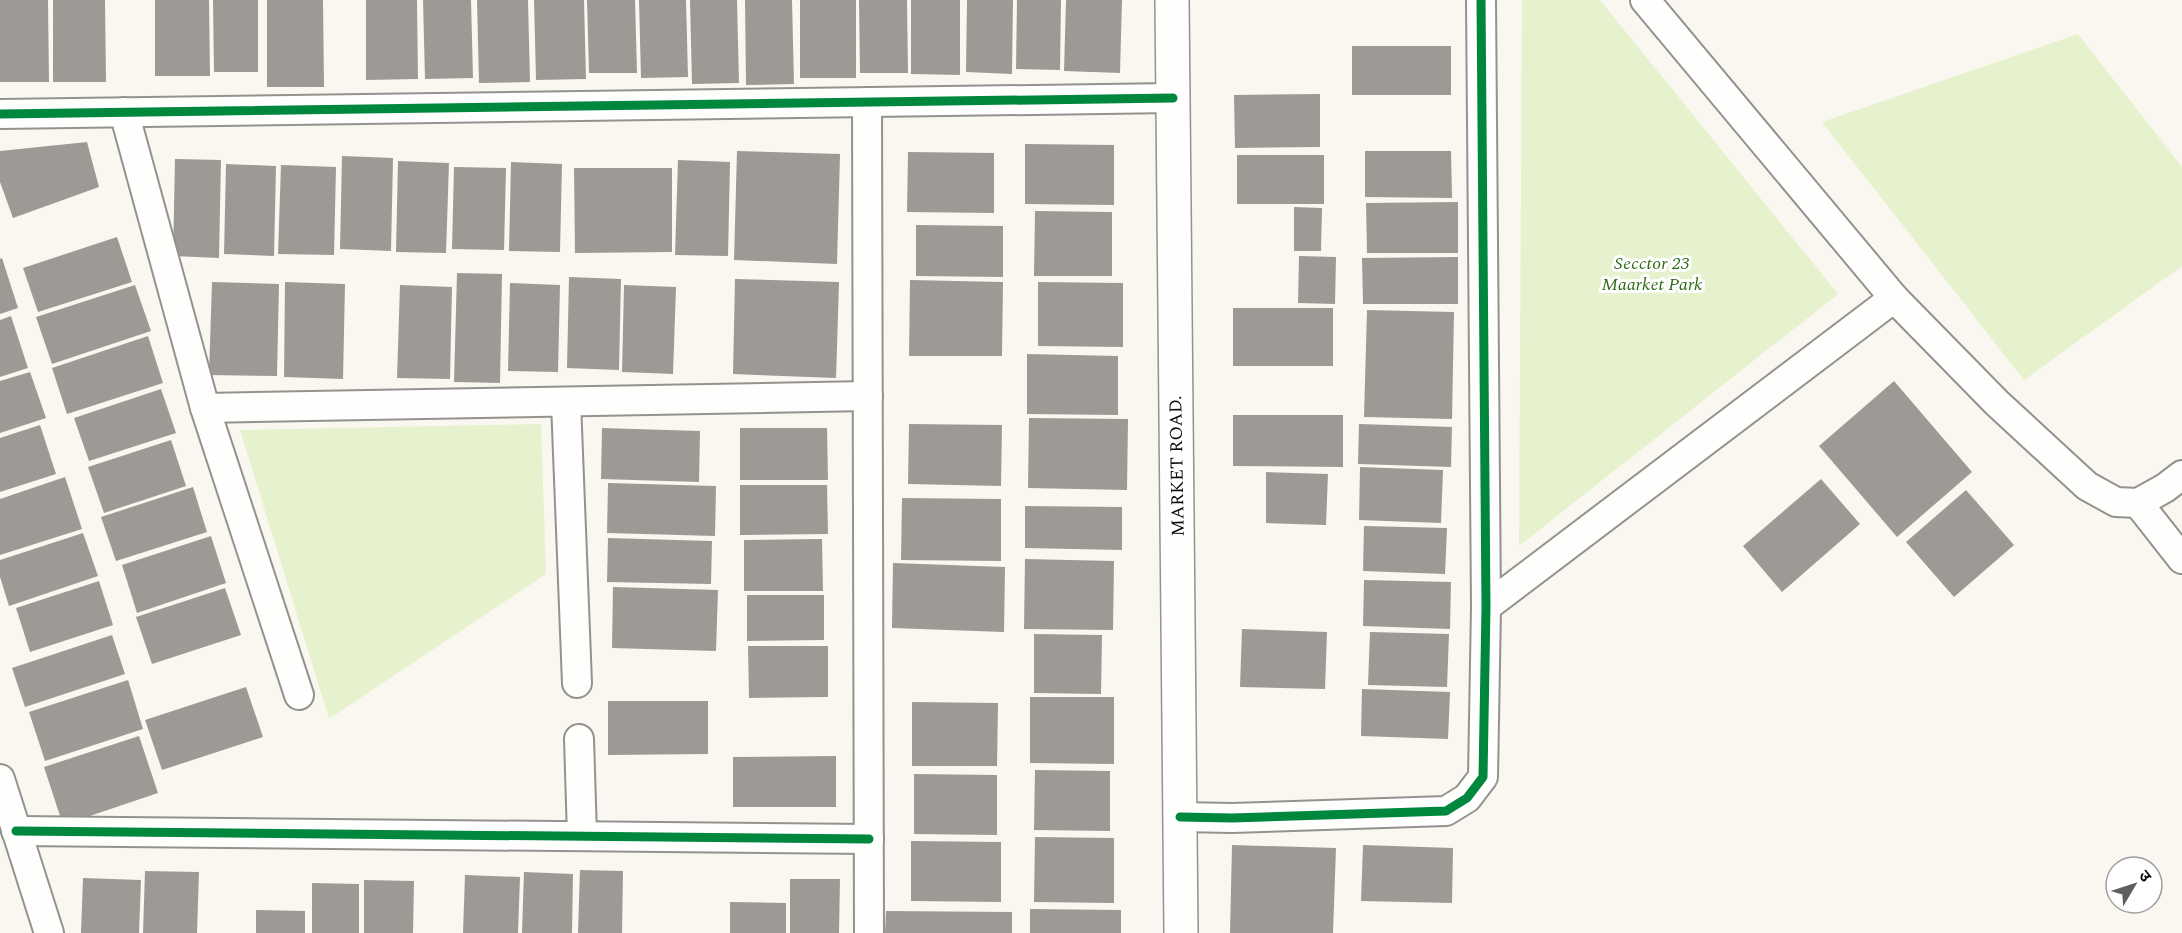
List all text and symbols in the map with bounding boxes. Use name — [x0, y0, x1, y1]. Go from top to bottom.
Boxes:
park label: Secctor 23 Maarket Park — [1601, 250, 1703, 298]
street label: MARKET ROAD. — [1162, 395, 1192, 537]
north arrow — [2104, 855, 2164, 915]
text: उ — [2133, 865, 2158, 888]

